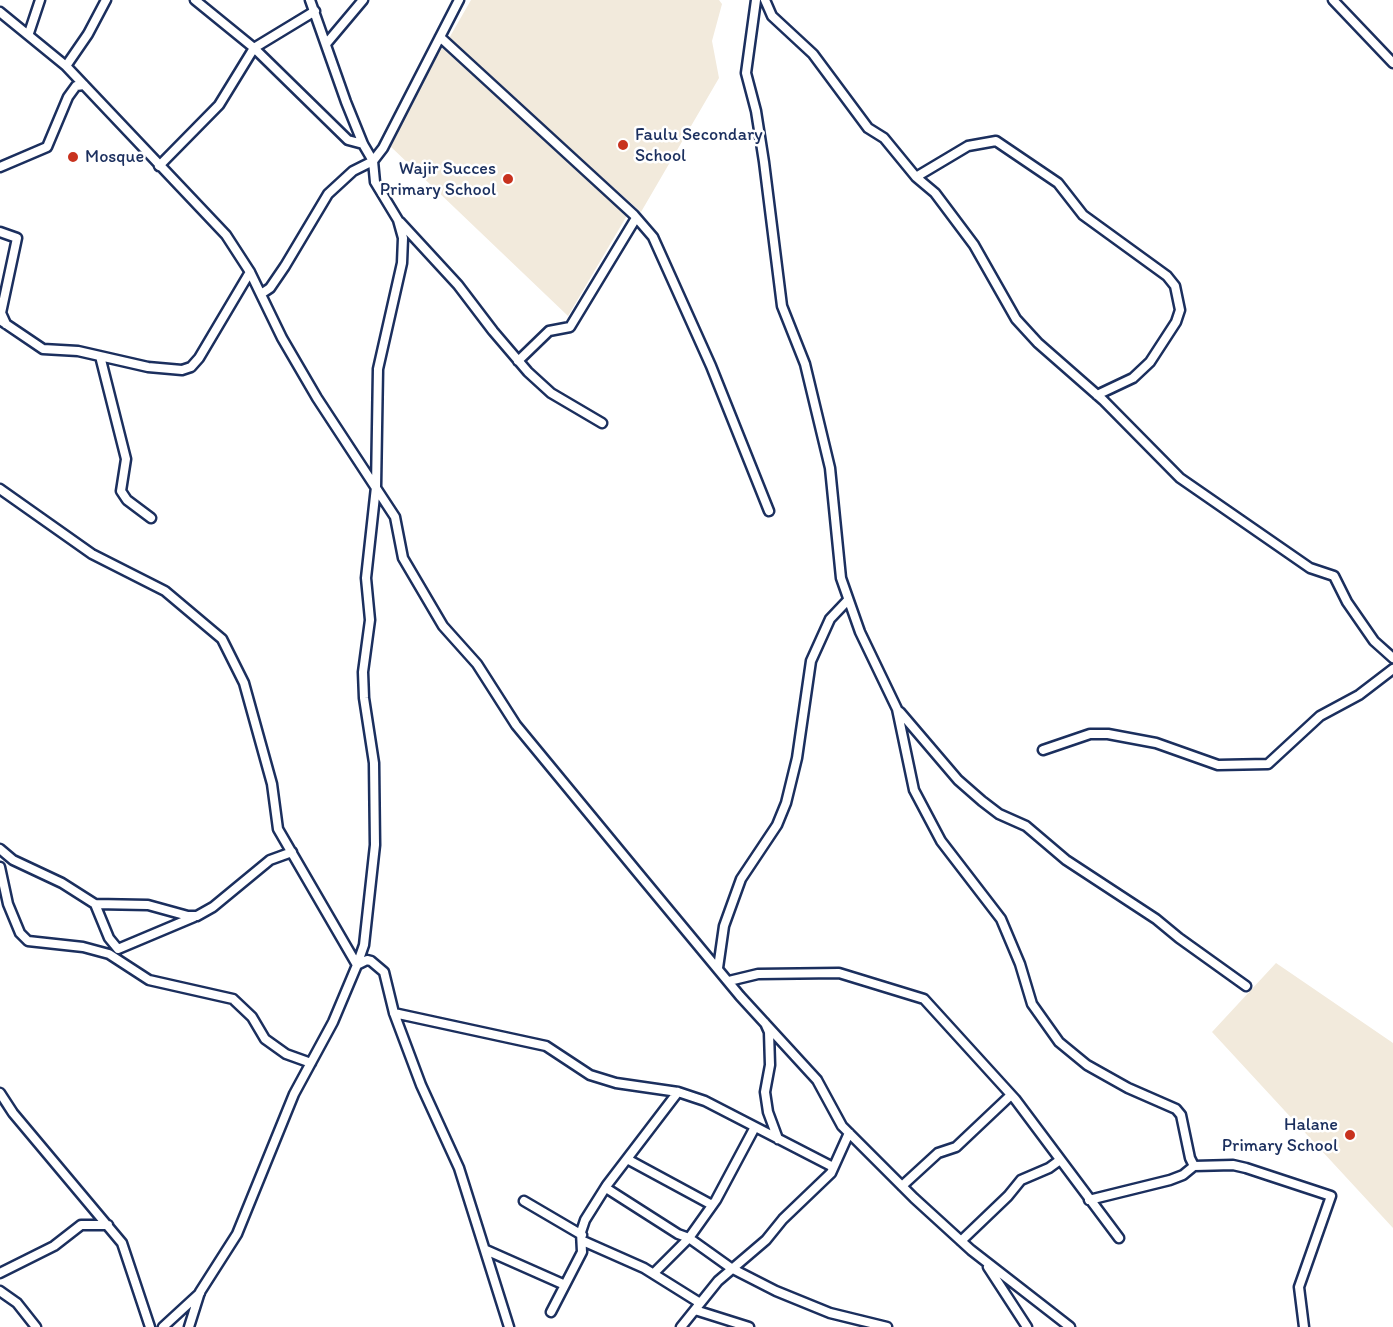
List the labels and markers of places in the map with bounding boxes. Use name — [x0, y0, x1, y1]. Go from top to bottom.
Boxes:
place label: Faulu Secondary School — [635, 124, 763, 166]
marker: Faulu Secondary School — [616, 138, 630, 152]
place label: Mosque — [85, 146, 144, 168]
marker: Mosque — [66, 150, 80, 164]
place label: Wajir Succes Primary School — [380, 158, 496, 201]
marker: Wajir Succes Primary School — [501, 172, 515, 186]
place label: Halane Primary School — [1222, 1114, 1338, 1156]
marker: Halane Primary School — [1343, 1128, 1357, 1142]

